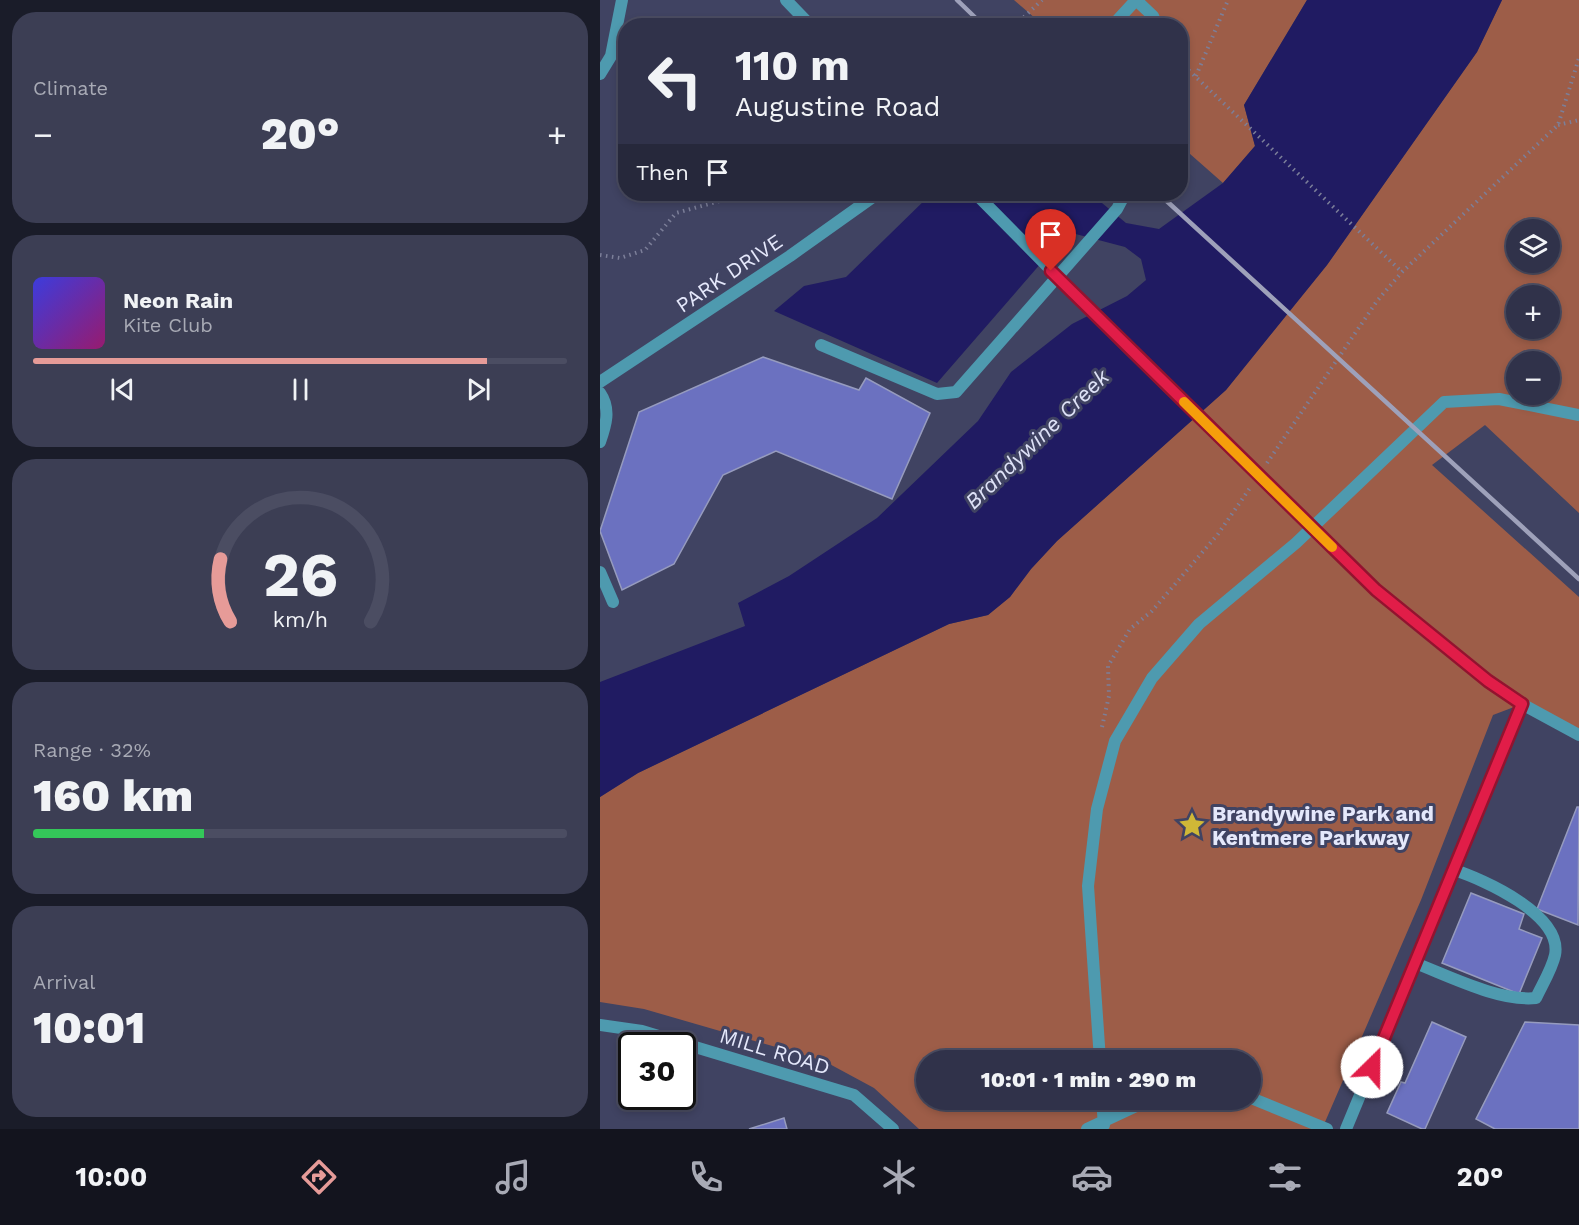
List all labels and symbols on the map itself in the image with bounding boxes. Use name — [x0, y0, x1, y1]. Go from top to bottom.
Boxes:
pin — [1025, 209, 1076, 271]
street label: PARK DRIVE — [671, 228, 787, 318]
water label: Brandywine Creek — [960, 363, 1115, 514]
place label: Brandywine Park and Kentmere Parkway — [1212, 801, 1434, 850]
place icon: Brandywine Park and Kentmere Parkway — [1177, 810, 1207, 840]
street label: MILL ROAD — [717, 1022, 833, 1080]
speed limit sign: 30 — [618, 1032, 696, 1110]
position arrow — [1340, 1035, 1404, 1099]

